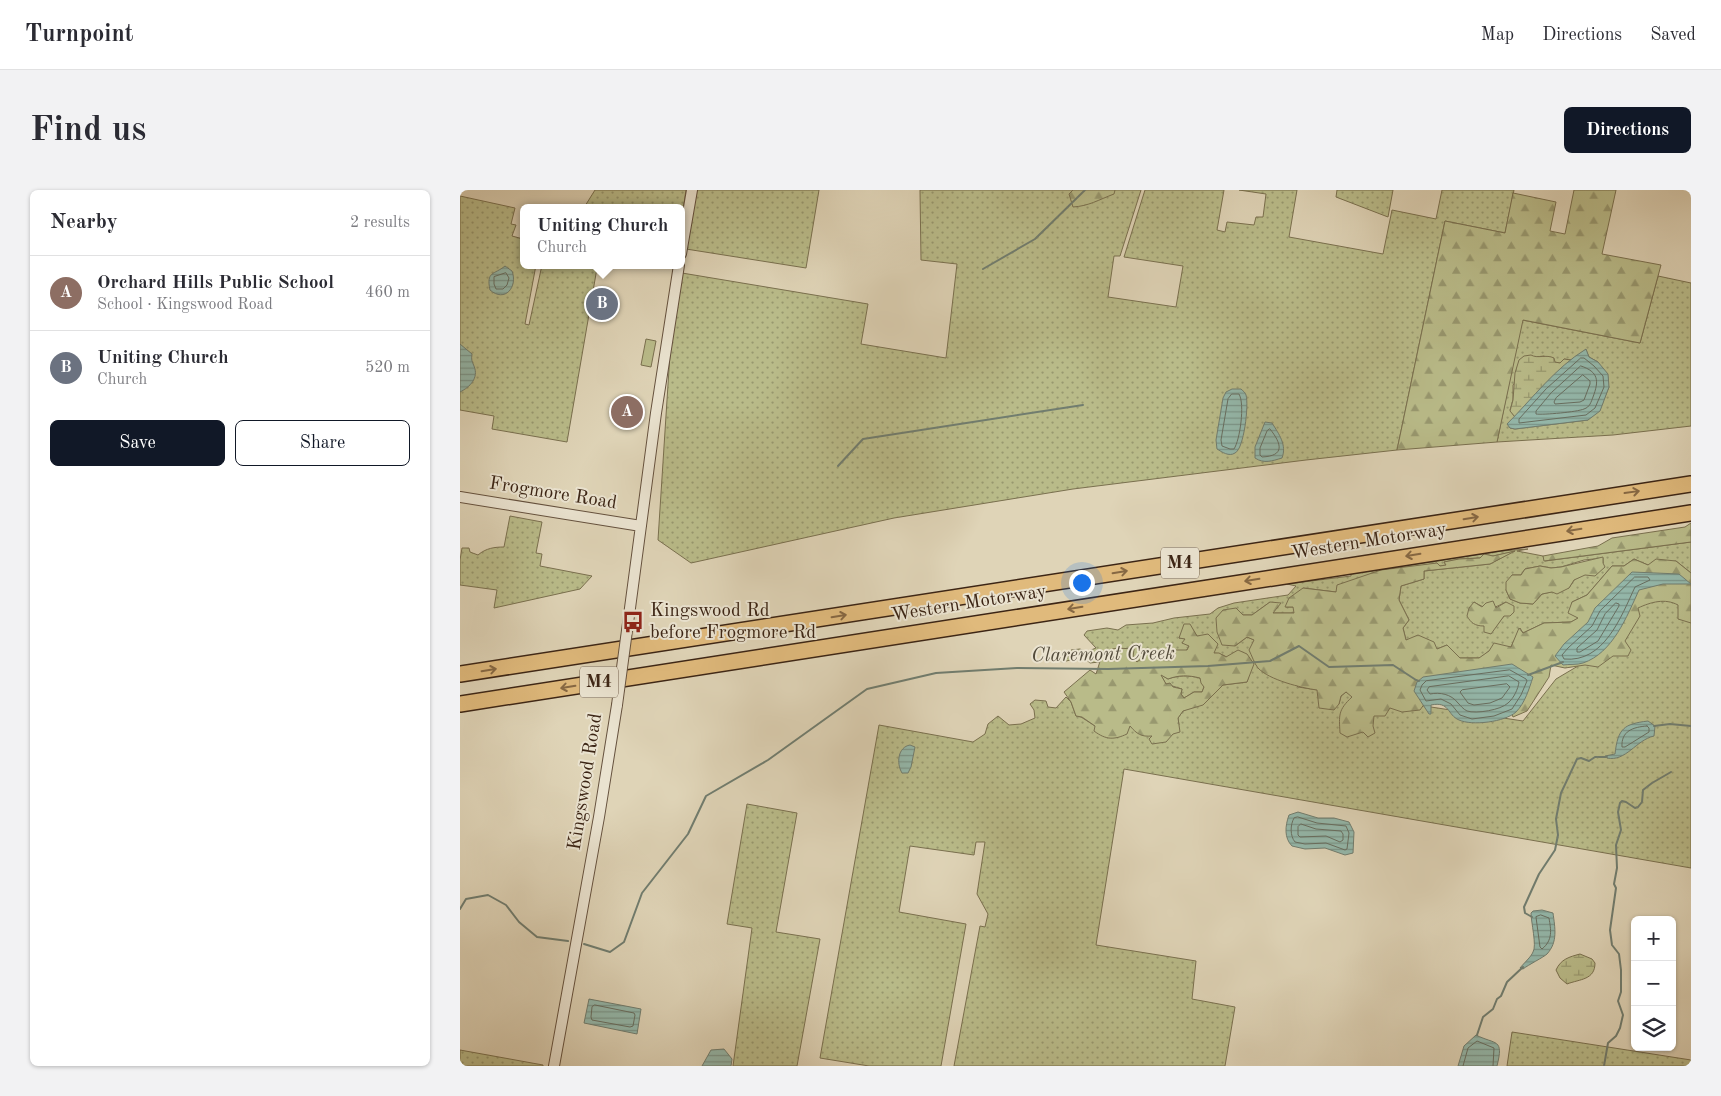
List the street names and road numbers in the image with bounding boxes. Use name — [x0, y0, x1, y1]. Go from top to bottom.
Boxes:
street label: Frogmore Road — [488, 475, 618, 513]
street label: Western Motorway — [1290, 520, 1448, 564]
road number: M4 — [1161, 548, 1199, 578]
street label: Western Motorway — [890, 582, 1048, 626]
road number: M4 — [580, 667, 618, 698]
street label: Kingswood Road — [566, 712, 606, 852]

